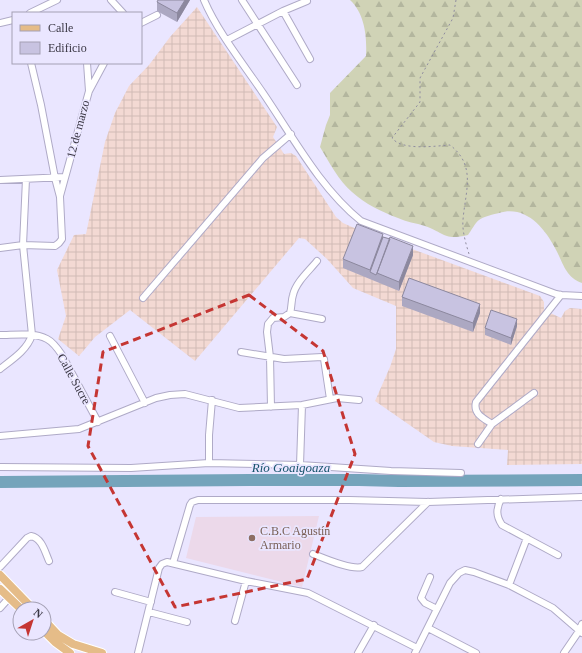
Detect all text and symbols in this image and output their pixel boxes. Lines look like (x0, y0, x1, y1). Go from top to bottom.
legend (12, 12, 142, 64)
text: Calle (48, 21, 73, 35)
text: Edificio (48, 41, 87, 55)
street label: 12 de marzo (64, 99, 92, 159)
street label: Calle Sucre (54, 351, 94, 407)
water label: Río Goaigoaza (251, 460, 331, 475)
place label: C.B.C Agustín Armario (260, 524, 330, 552)
marker: C.B.C Agustín Armario (247, 533, 257, 543)
north arrow (12, 601, 52, 641)
text: N (31, 606, 45, 620)

